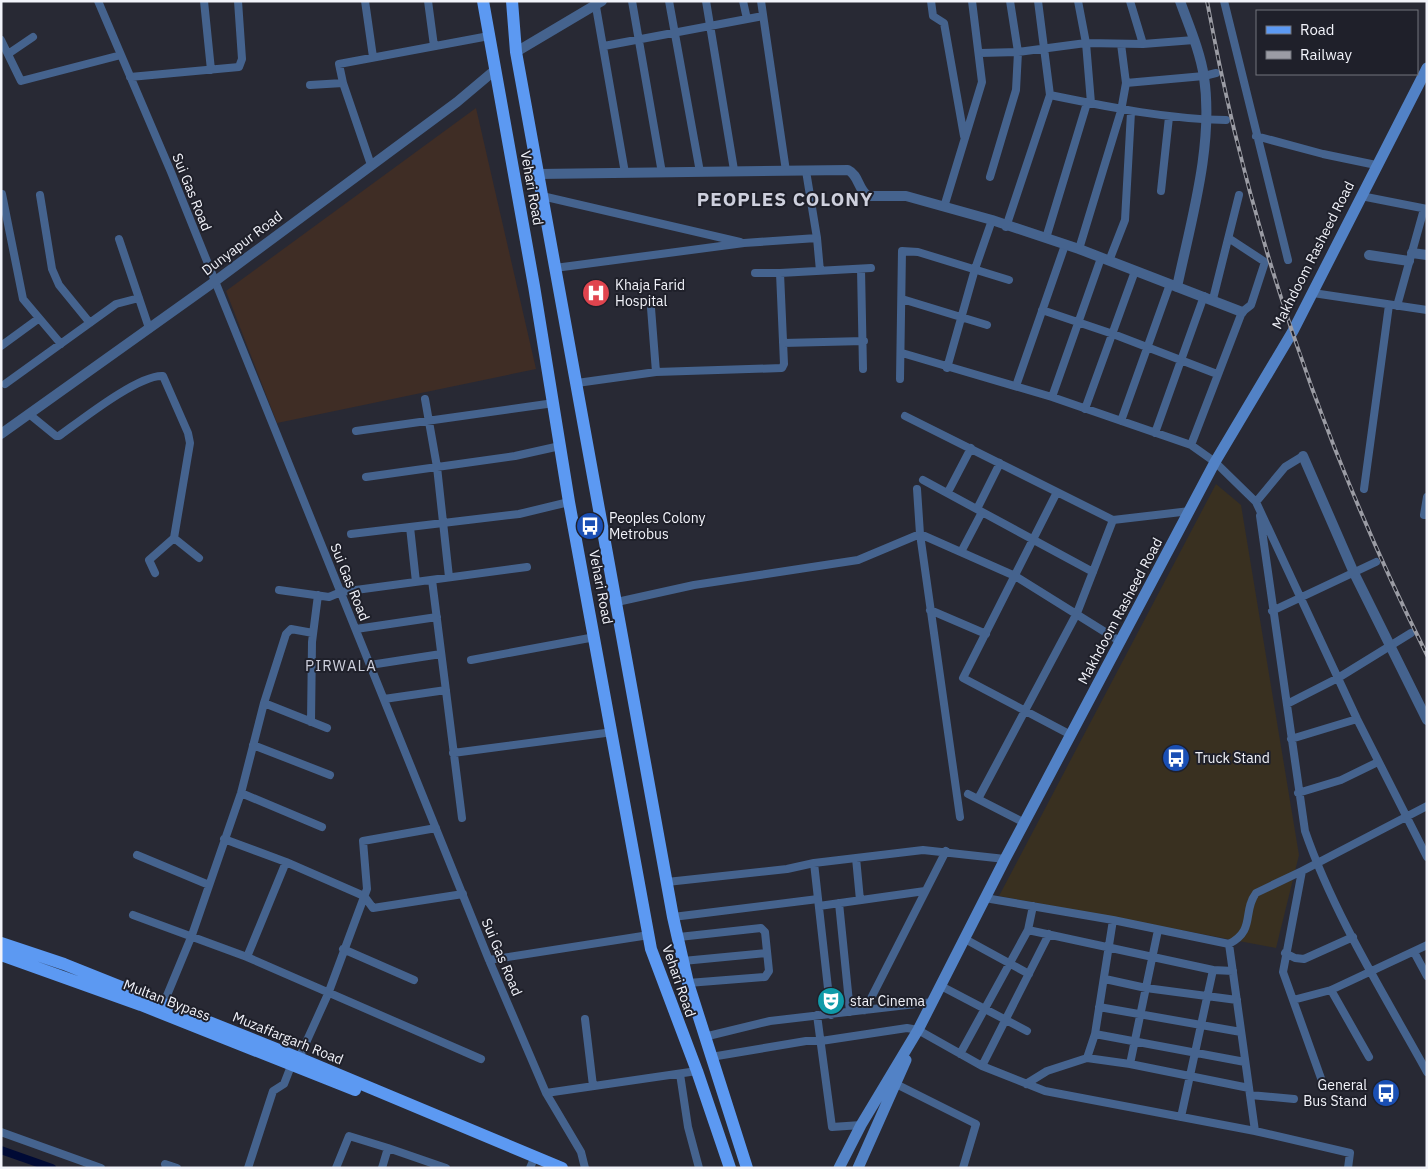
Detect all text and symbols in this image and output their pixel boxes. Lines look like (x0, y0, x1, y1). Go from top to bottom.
legend (1256, 10, 1418, 75)
text: Road (1300, 20, 1335, 39)
text: Railway (1300, 45, 1353, 64)
street label: Vehari Road (517, 149, 547, 227)
street label: Sui Gas Road (168, 150, 216, 234)
street label: Makhdoom Rasheed Road (1268, 178, 1358, 332)
district label: PEOPLES COLONY (697, 187, 873, 211)
street label: Dunyapur Road (198, 207, 286, 279)
place label: Khaja Farid Hospital (615, 276, 685, 310)
hospital icon: Khaja Farid Hospital (581, 278, 611, 308)
place label: Peoples Colony Metrobus (609, 509, 705, 543)
bus stop icon: Peoples Colony Metrobus (575, 511, 605, 541)
street label: Makhdoom Rasheed Road (1074, 535, 1166, 687)
street label: Sui Gas Road (326, 540, 374, 624)
street label: Vehari Road (585, 548, 617, 626)
district label: PIRWALA (305, 656, 377, 675)
bus stop icon: Truck Stand (1161, 743, 1191, 773)
place label: Truck Stand (1195, 749, 1270, 767)
street label: Sui Gas Road (478, 916, 526, 998)
street label: Vehari Road (658, 942, 700, 1020)
street label: Multan Bypass (121, 975, 213, 1025)
theatre icon: star Cinema (816, 986, 846, 1016)
place label: star Cinema (850, 992, 926, 1010)
street label: Muzaffargarh Road (230, 1008, 346, 1068)
place label: General Bus Stand (1303, 1076, 1367, 1110)
bus stop icon: General Bus Stand (1371, 1078, 1401, 1108)

